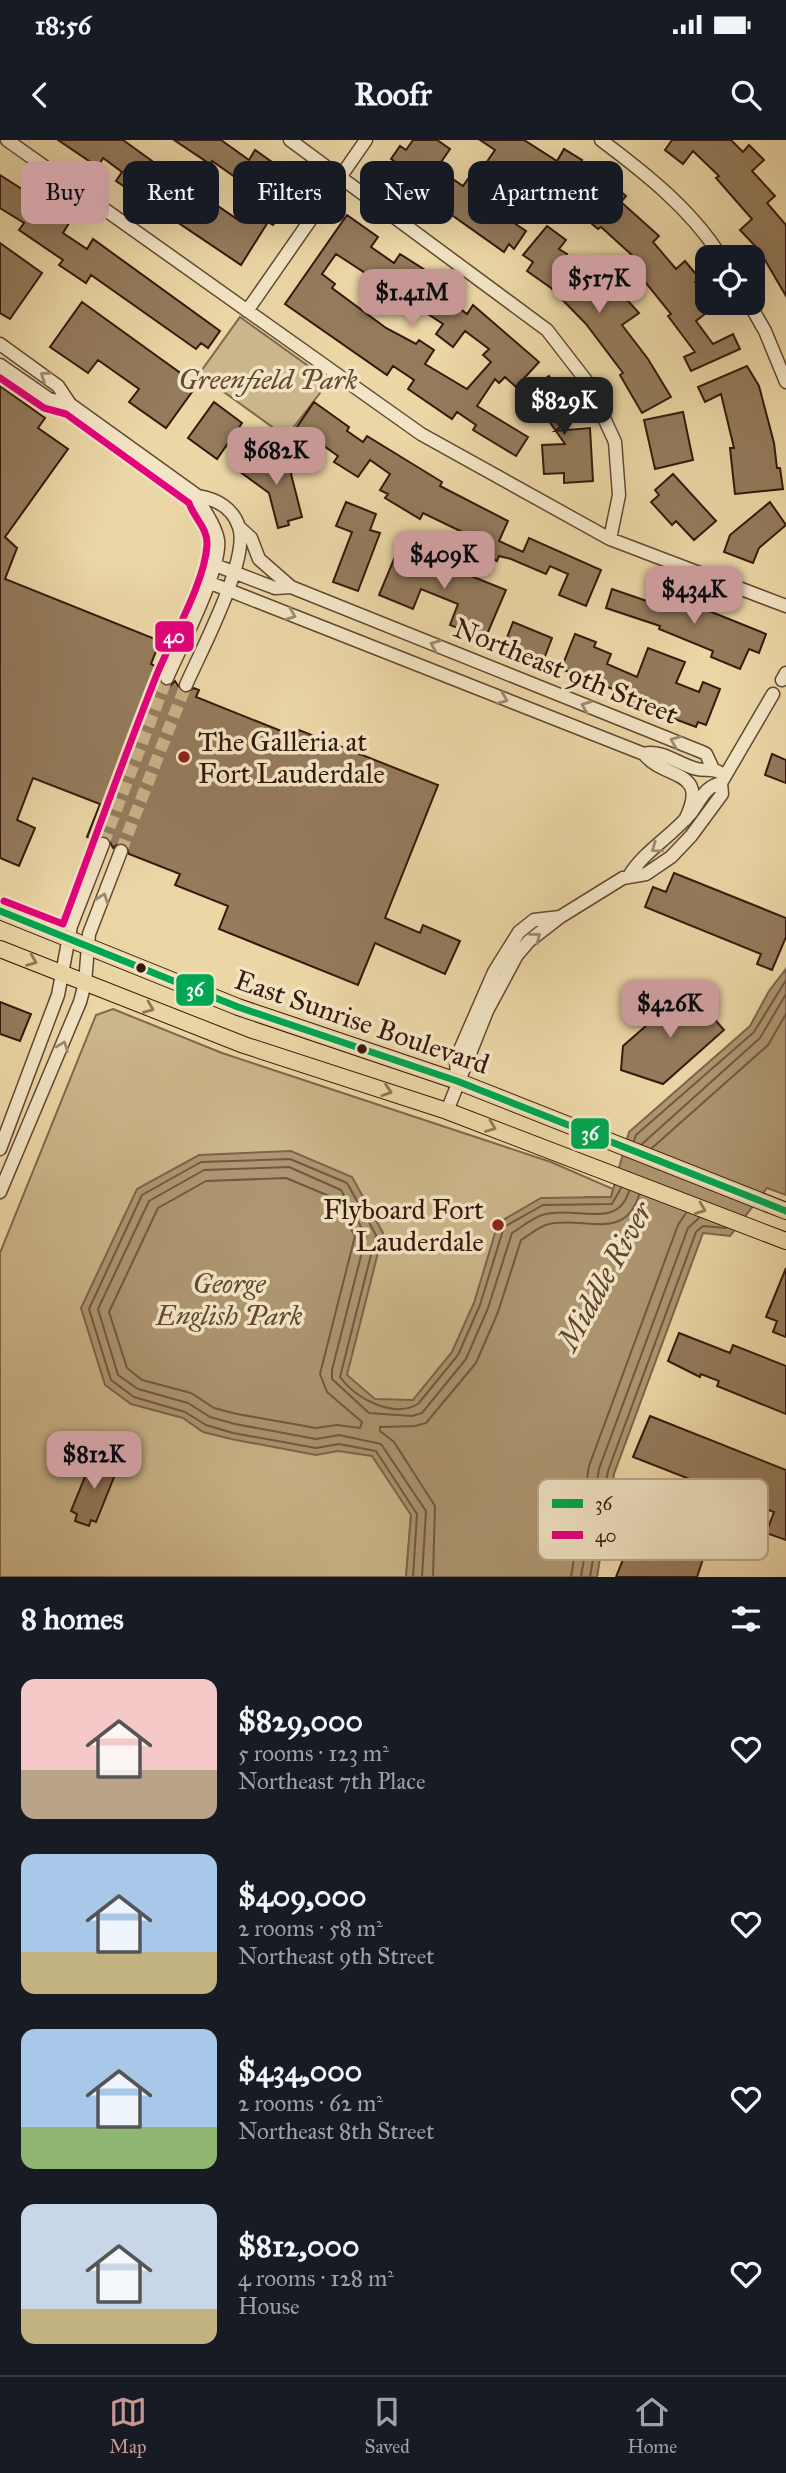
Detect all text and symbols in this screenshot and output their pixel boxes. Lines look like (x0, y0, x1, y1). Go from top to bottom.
text: 18:56 (35, 9, 91, 41)
text: Roofr (354, 75, 432, 114)
icon: back (21, 76, 59, 114)
icon: search (727, 76, 765, 114)
chip: Buy (21, 161, 109, 224)
chip: Rent (123, 161, 219, 224)
chip: Filters (233, 161, 346, 224)
chip: New (360, 161, 454, 224)
chip: Apartment (468, 161, 623, 224)
map controls (695, 245, 765, 315)
button: locate (695, 245, 765, 315)
pin: $517K (550, 256, 648, 315)
text: $517K (568, 264, 630, 292)
pin: $1.41M (355, 270, 469, 329)
text: $1.41M (375, 278, 449, 306)
park label: Greenfield Park (178, 362, 358, 397)
one-way arrow (40, 372, 53, 384)
pin: $829K (515, 378, 613, 437)
text: $829K (531, 386, 597, 414)
pin: $682K (227, 428, 325, 487)
text: $682K (243, 436, 309, 464)
pin: $409K (395, 532, 493, 591)
text: $409K (410, 540, 478, 568)
pin: $434K (645, 566, 743, 626)
text: $434K (662, 575, 726, 603)
one-way arrow (285, 606, 297, 620)
street label: Northeast 9th Street (449, 610, 683, 732)
line badge: 40 (154, 620, 195, 653)
text: 40 (163, 625, 185, 649)
one-way arrow (429, 639, 442, 653)
one-way arrow (496, 690, 508, 704)
one-way arrow (580, 700, 592, 714)
place label: The Galleria at Fort Lauderdale (198, 724, 385, 791)
one-way arrow (670, 736, 682, 750)
marker: The Galleria at Fort Lauderdale (176, 749, 192, 765)
one-way arrow (651, 840, 664, 852)
one-way arrow (94, 892, 108, 904)
one-way arrow (528, 933, 540, 946)
one-way arrow (25, 953, 37, 967)
unlabelled marker (134, 961, 148, 975)
street label: East Sunrise Boulevard (230, 962, 494, 1082)
line badge: 36 (175, 973, 215, 1007)
text: 36 (186, 978, 205, 1002)
pin: $426K (621, 981, 719, 1040)
text: $426K (637, 989, 703, 1017)
one-way arrow (142, 999, 154, 1013)
one-way arrow (55, 1040, 69, 1052)
unlabelled marker (355, 1042, 369, 1056)
one-way arrow (381, 1083, 393, 1098)
line badge: 36 (570, 1117, 610, 1150)
one-way arrow (484, 1119, 496, 1133)
text: 36 (581, 1122, 600, 1146)
place label: Flyboard Fort Lauderdale (323, 1192, 484, 1259)
water label: Middle River (548, 1195, 661, 1359)
one-way arrow (694, 1200, 706, 1214)
marker: Flyboard Fort Lauderdale (490, 1217, 506, 1233)
park label: George English Park (154, 1266, 303, 1333)
pin: $812K (45, 1432, 143, 1491)
text: $812K (63, 1440, 125, 1468)
legend (538, 1479, 768, 1560)
text: 36 (595, 1492, 614, 1515)
text: 40 (595, 1524, 617, 1547)
icon: filters (727, 1600, 765, 1638)
text: 8 homes (21, 1601, 124, 1637)
text: $829,000 (238, 1703, 363, 1739)
icon: home (77, 1707, 161, 1791)
icon: heart (727, 1730, 765, 1768)
text: 5 rooms · 123 m² (238, 1739, 389, 1767)
text: Northeast 7th Place (238, 1767, 426, 1795)
text: $409,000 (238, 1878, 366, 1914)
icon: home (77, 1882, 161, 1966)
icon: heart (727, 1905, 765, 1943)
text: 2 rooms · 58 m² (238, 1914, 383, 1942)
text: Northeast 9th Street (238, 1942, 434, 1970)
text: $434,000 (238, 2053, 362, 2089)
icon: home (77, 2057, 161, 2141)
icon: heart (727, 2080, 765, 2118)
text: 2 rooms · 62 m² (238, 2089, 383, 2117)
text: Northeast 8th Street (238, 2117, 434, 2145)
text: $812,000 (238, 2228, 359, 2264)
icon: home (77, 2232, 161, 2316)
icon: heart (727, 2255, 765, 2293)
text: 4 rooms · 128 m² (238, 2264, 394, 2292)
text: House (238, 2292, 300, 2320)
tab: Map (109, 2393, 147, 2458)
tab: Saved (365, 2393, 410, 2458)
tab: Home (627, 2393, 677, 2458)

